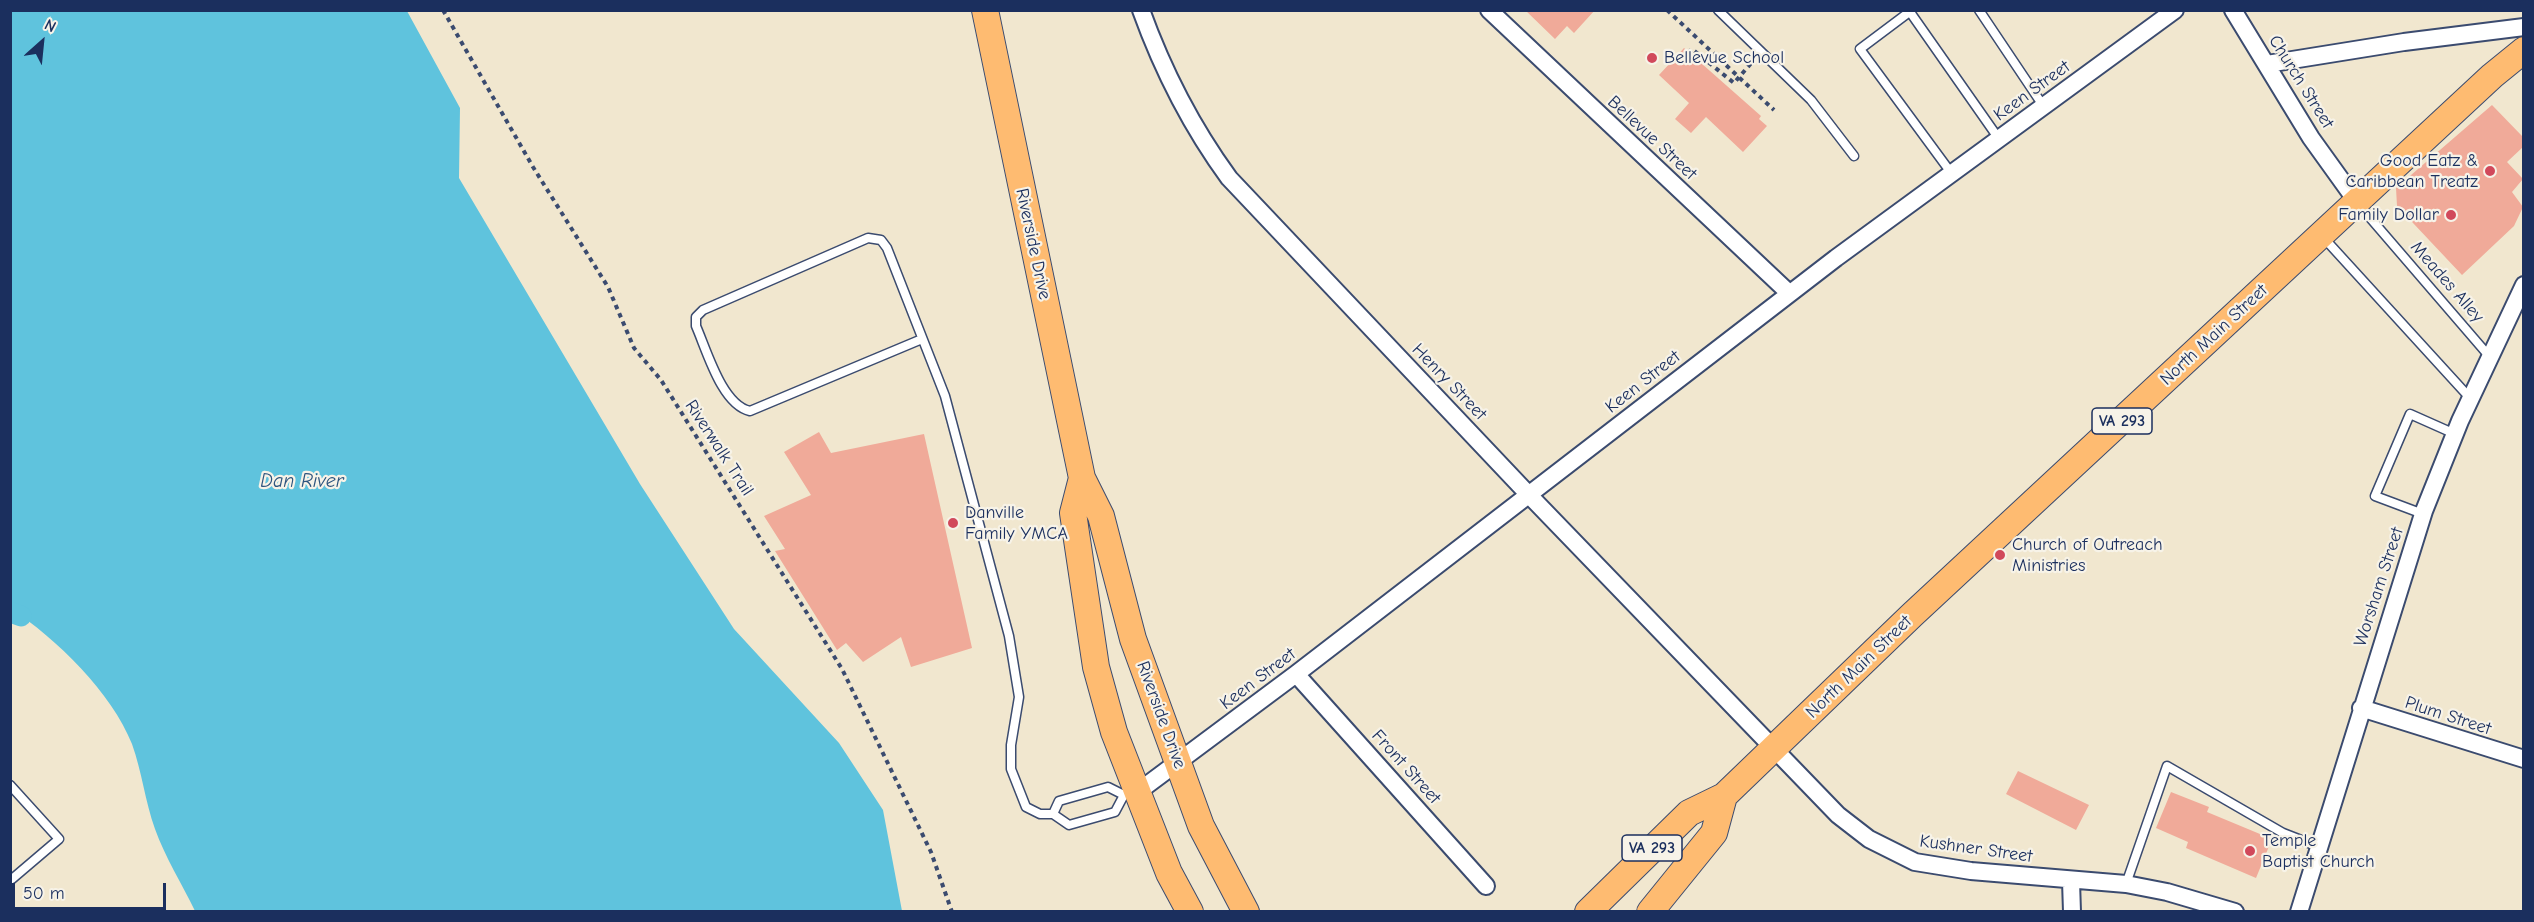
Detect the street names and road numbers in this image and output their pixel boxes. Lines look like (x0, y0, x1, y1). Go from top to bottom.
street label: Church Street (2264, 31, 2338, 133)
street label: Keen Street (1990, 56, 2074, 126)
street label: Bellevue Street (1603, 91, 1701, 185)
street label: Riverside Drive (1011, 186, 1055, 302)
street label: Meades Alley (2406, 237, 2488, 327)
street label: North Main Street (2156, 280, 2272, 390)
street label: Henry Street (1407, 339, 1491, 425)
street label: Keen Street (1601, 346, 1685, 418)
street label: Riverwalk Trail (680, 396, 758, 500)
road number: VA 293 (2092, 408, 2152, 434)
street label: Worsham Street (2350, 525, 2408, 649)
street label: North Main Street (1802, 611, 1916, 723)
street label: Keen Street (1216, 644, 1300, 714)
street label: Riverside Drive (1132, 658, 1190, 772)
street label: Plum Street (2402, 692, 2494, 740)
street label: Front Street (1367, 725, 1445, 809)
street label: Kushner Street (1918, 830, 2034, 868)
road number: VA 293 (1622, 835, 1682, 861)

